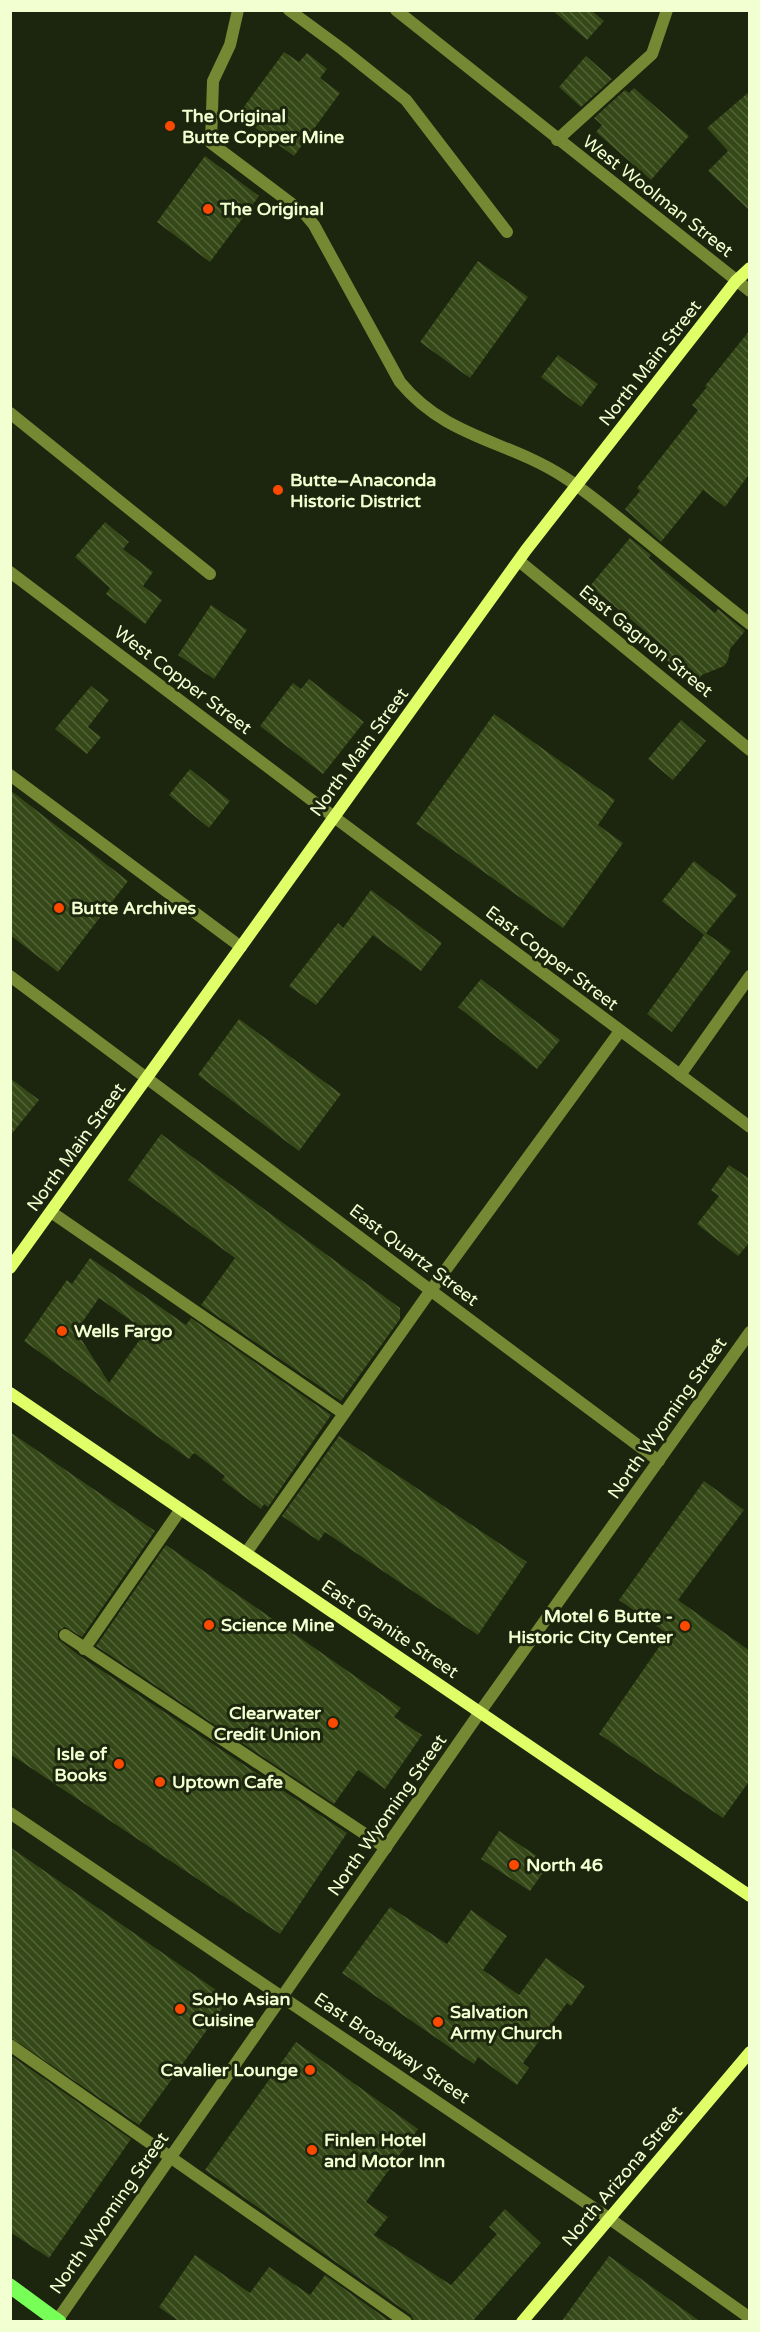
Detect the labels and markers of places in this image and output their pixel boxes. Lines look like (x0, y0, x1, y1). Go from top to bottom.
place label: The Original Butte Copper Mine (181, 105, 344, 148)
marker: The Original Butte Copper Mine (163, 119, 177, 133)
place label: The Original (219, 198, 324, 220)
marker: The Original (201, 202, 215, 216)
place label: Butte–Anaconda Historic District (290, 469, 436, 512)
marker: Butte–Anaconda Historic District (271, 483, 285, 497)
place label: Butte Archives (71, 897, 196, 919)
marker: Butte Archives (52, 901, 66, 915)
place label: Wells Fargo (74, 1320, 173, 1342)
marker: Wells Fargo (55, 1324, 69, 1338)
place label: Motel 6 Butte - Historic City Center (508, 1605, 674, 1648)
place label: Science Mine (221, 1614, 335, 1636)
marker: Science Mine (202, 1618, 216, 1632)
marker: Motel 6 Butte - Historic City Center (678, 1619, 692, 1633)
place label: Clearwater Credit Union (214, 1702, 322, 1745)
marker: Clearwater Credit Union (326, 1716, 340, 1730)
place label: Isle of Books (54, 1743, 108, 1786)
marker: Isle of Books (112, 1757, 126, 1771)
place label: Uptown Cafe (172, 1771, 283, 1793)
marker: Uptown Cafe (153, 1775, 167, 1789)
place label: North 46 (526, 1854, 603, 1876)
marker: North 46 (507, 1858, 521, 1872)
place label: SoHo Asian Cuisine (192, 1988, 290, 2031)
place label: Salvation Army Church (450, 2001, 562, 2044)
marker: SoHo Asian Cuisine (173, 2002, 187, 2016)
marker: Salvation Army Church (431, 2015, 445, 2029)
place label: Cavalier Lounge (160, 2059, 298, 2081)
marker: Cavalier Lounge (303, 2063, 317, 2077)
place label: Finlen Hotel and Motor Inn (324, 2129, 445, 2172)
marker: Finlen Hotel and Motor Inn (305, 2143, 319, 2157)

